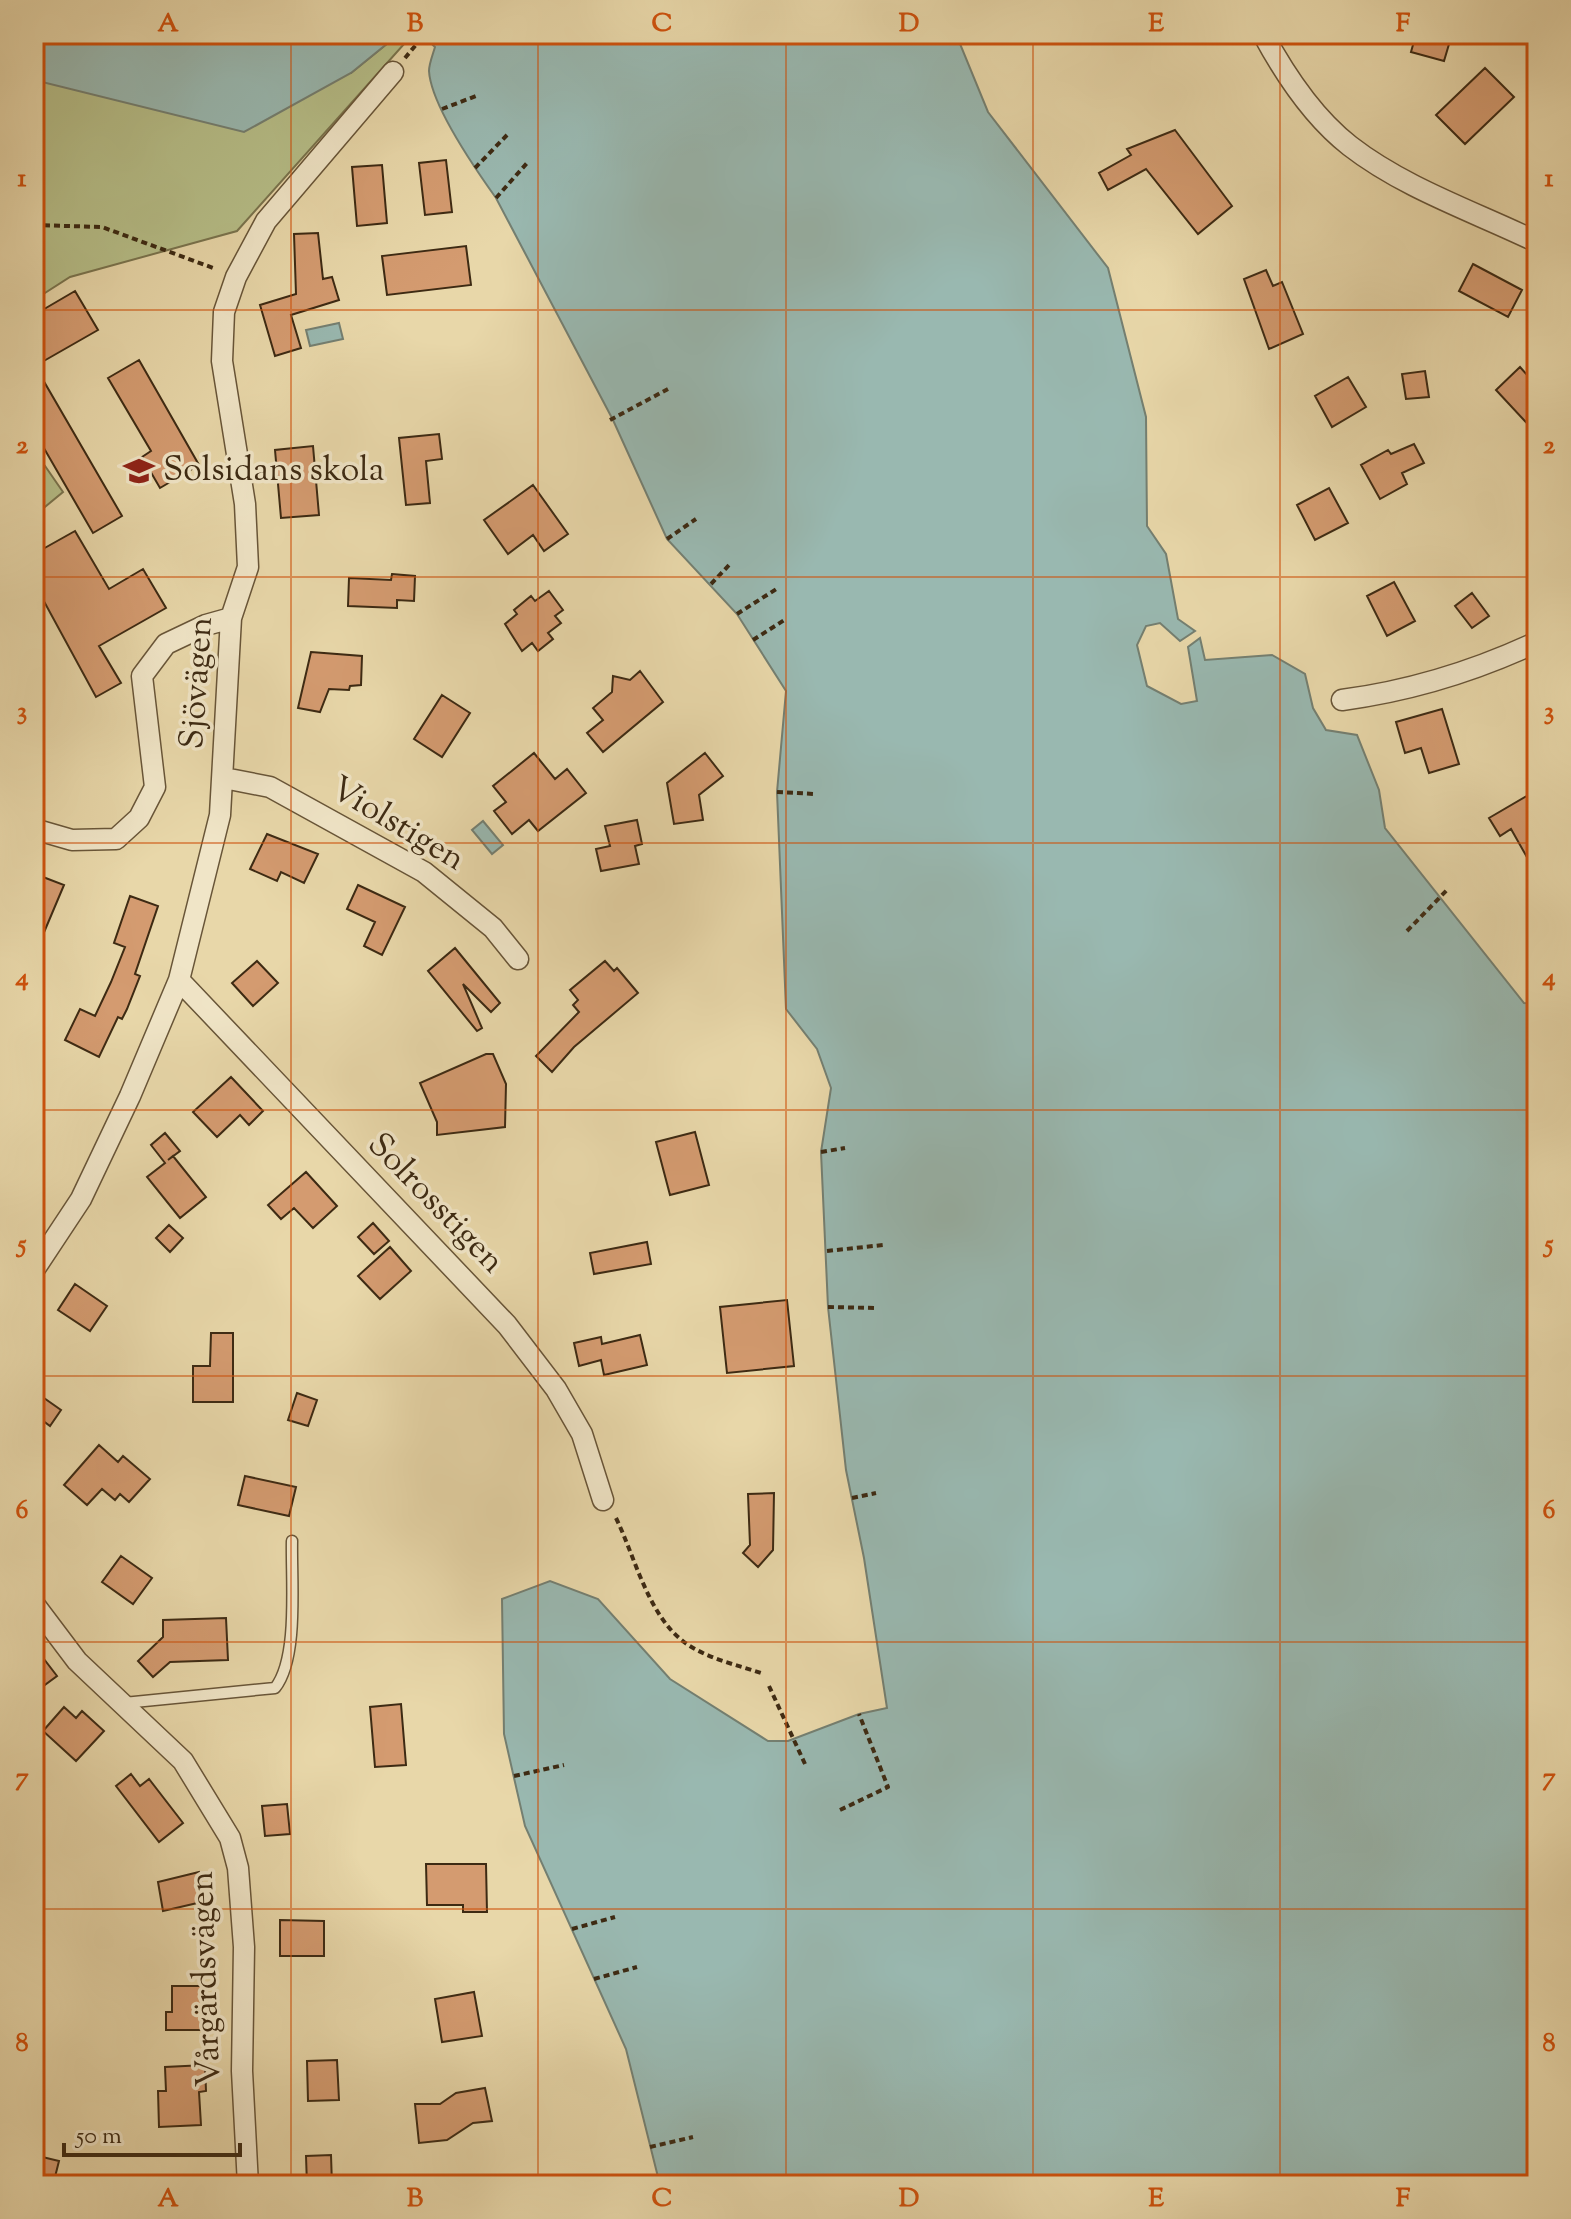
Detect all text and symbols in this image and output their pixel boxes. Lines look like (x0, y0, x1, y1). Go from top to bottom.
text: A (157, 6, 179, 43)
text: B (407, 6, 424, 43)
text: C (652, 6, 672, 43)
text: D (899, 6, 919, 43)
text: E (1148, 6, 1164, 43)
text: F (1396, 6, 1411, 43)
text: 1 (18, 161, 27, 198)
text: 1 (1545, 161, 1554, 198)
text: 2 (16, 428, 29, 465)
text: 2 (1543, 428, 1556, 465)
place label: Solsidans skola (163, 447, 384, 496)
school or university icon: Solsidans skola (122, 454, 156, 488)
street label: Sjövägen (169, 615, 227, 751)
text: 3 (17, 694, 27, 731)
text: 3 (1544, 694, 1554, 731)
street label: Violstigen (320, 765, 474, 885)
text: 4 (14, 960, 29, 997)
text: 4 (1541, 960, 1556, 997)
street label: Solrosstigen (355, 1122, 515, 1286)
text: 5 (16, 1227, 27, 1264)
text: 5 (1543, 1227, 1554, 1264)
text: 6 (16, 1493, 29, 1530)
text: 6 (1543, 1493, 1556, 1530)
text: 7 (15, 1760, 29, 1797)
text: 7 (1542, 1760, 1556, 1797)
street label: Vårgärdsvägen (179, 1870, 235, 2088)
text: 8 (15, 2026, 29, 2063)
text: 8 (1542, 2026, 1556, 2063)
scale bar (64, 2107, 240, 2157)
text: 50 m (74, 2120, 122, 2154)
text: A (157, 2181, 179, 2218)
text: B (407, 2181, 424, 2218)
text: C (652, 2181, 672, 2218)
text: D (899, 2181, 919, 2218)
text: E (1148, 2181, 1164, 2218)
text: F (1396, 2181, 1411, 2218)

